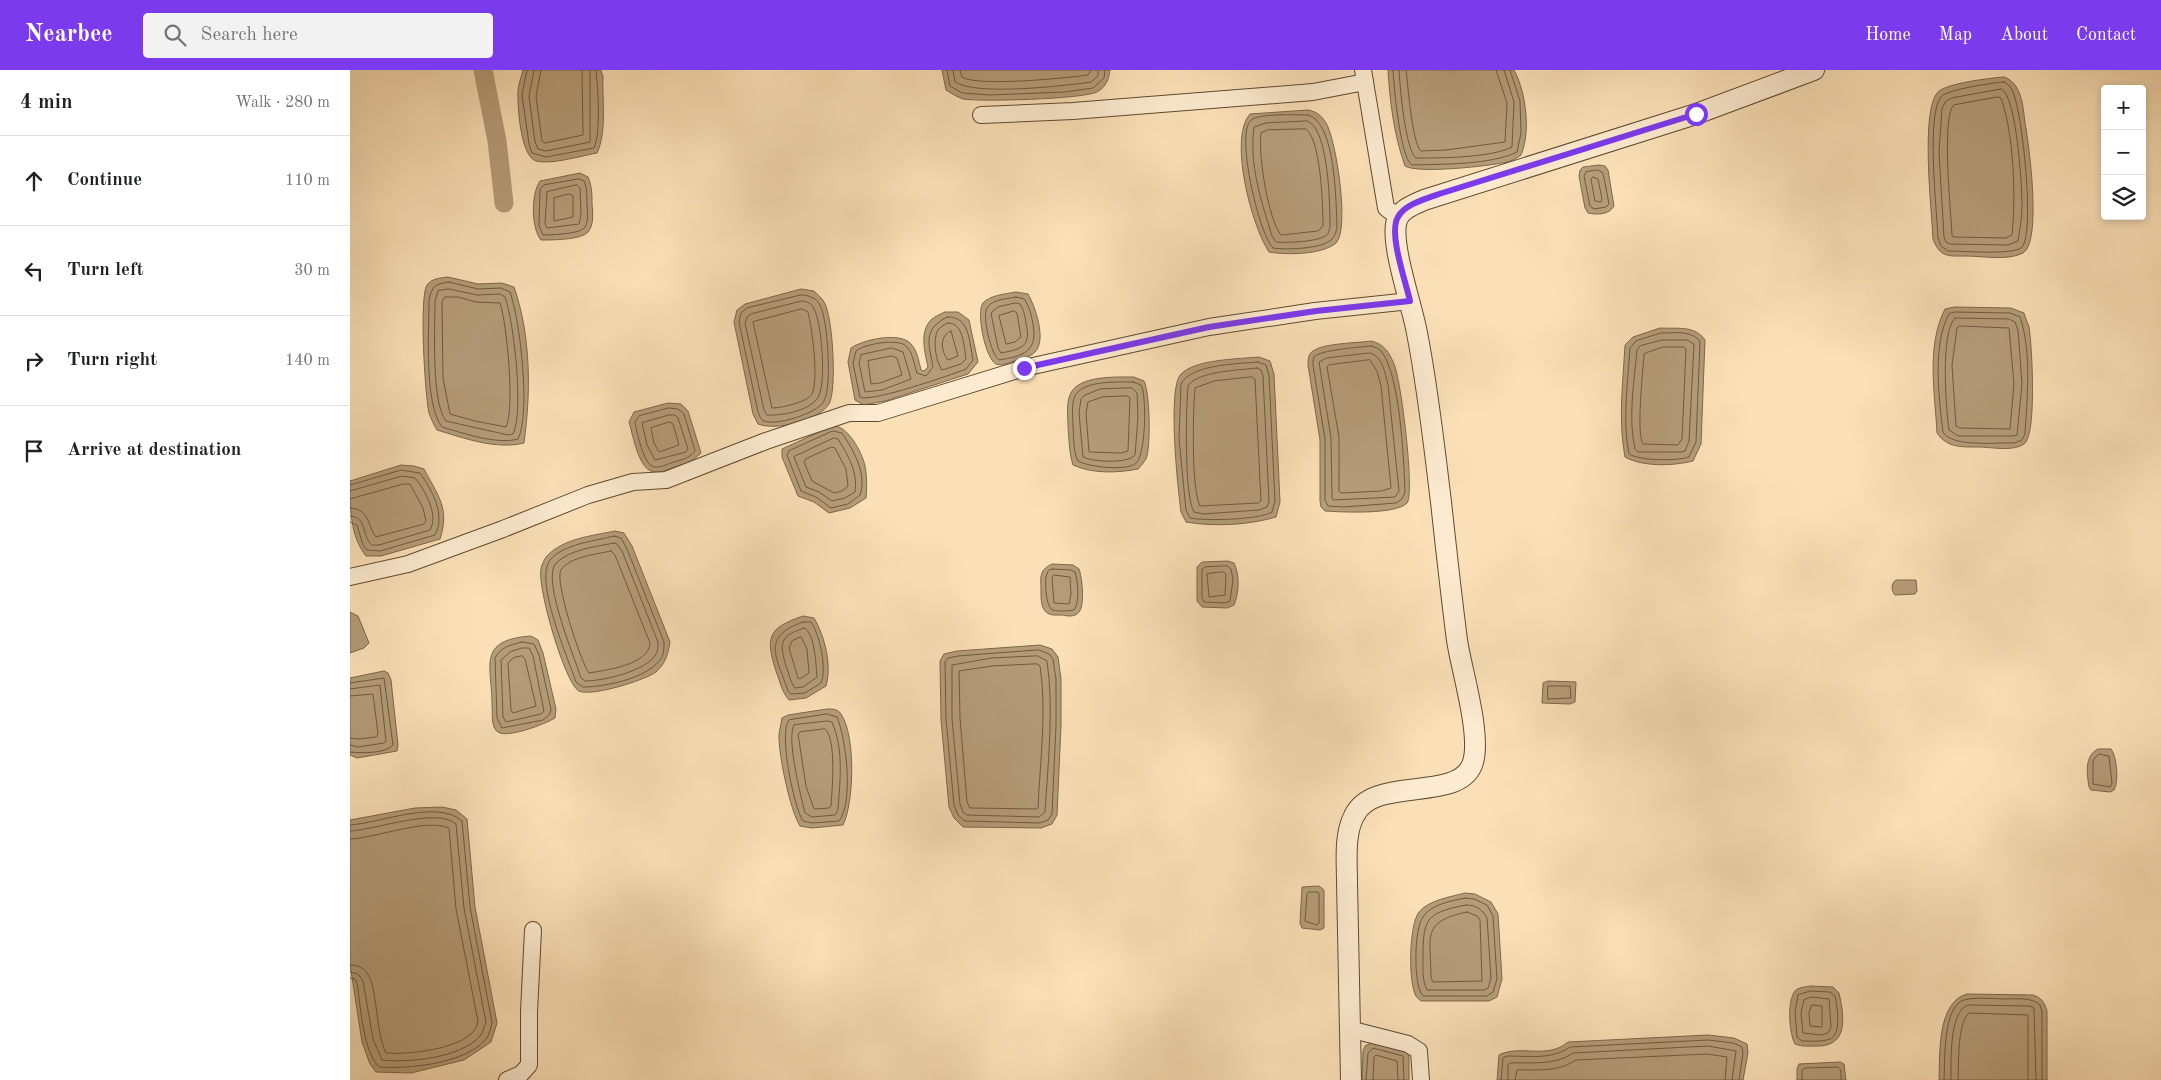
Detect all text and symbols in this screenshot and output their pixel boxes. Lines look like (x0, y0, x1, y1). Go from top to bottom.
search box (143, 13, 493, 58)
icon: search (161, 21, 189, 49)
text: Nearbee (25, 23, 113, 47)
text: Search here (201, 26, 298, 45)
text: Home (1865, 26, 1911, 44)
text: Map (1939, 26, 1972, 44)
text: About (2000, 26, 2048, 44)
text: Contact (2076, 26, 2136, 44)
map controls (2101, 85, 2146, 220)
button: + (2101, 85, 2146, 130)
text: 4 min (20, 92, 73, 113)
text: Walk · 280 m (235, 95, 330, 111)
route start (1685, 103, 1708, 126)
button: − (2101, 130, 2146, 175)
icon: ahead (20, 167, 48, 195)
text: Continue (67, 171, 142, 190)
text: 110 m (285, 173, 330, 189)
button: layers (2101, 175, 2146, 220)
icon: left (20, 257, 48, 285)
text: Turn left (67, 261, 144, 280)
text: 30 m (294, 263, 330, 279)
icon: right (20, 347, 48, 375)
text: Turn right (67, 351, 157, 370)
text: 140 m (285, 353, 330, 369)
route end (1013, 357, 1036, 380)
icon: arrive (20, 437, 48, 465)
text: Arrive at destination (67, 441, 241, 460)

